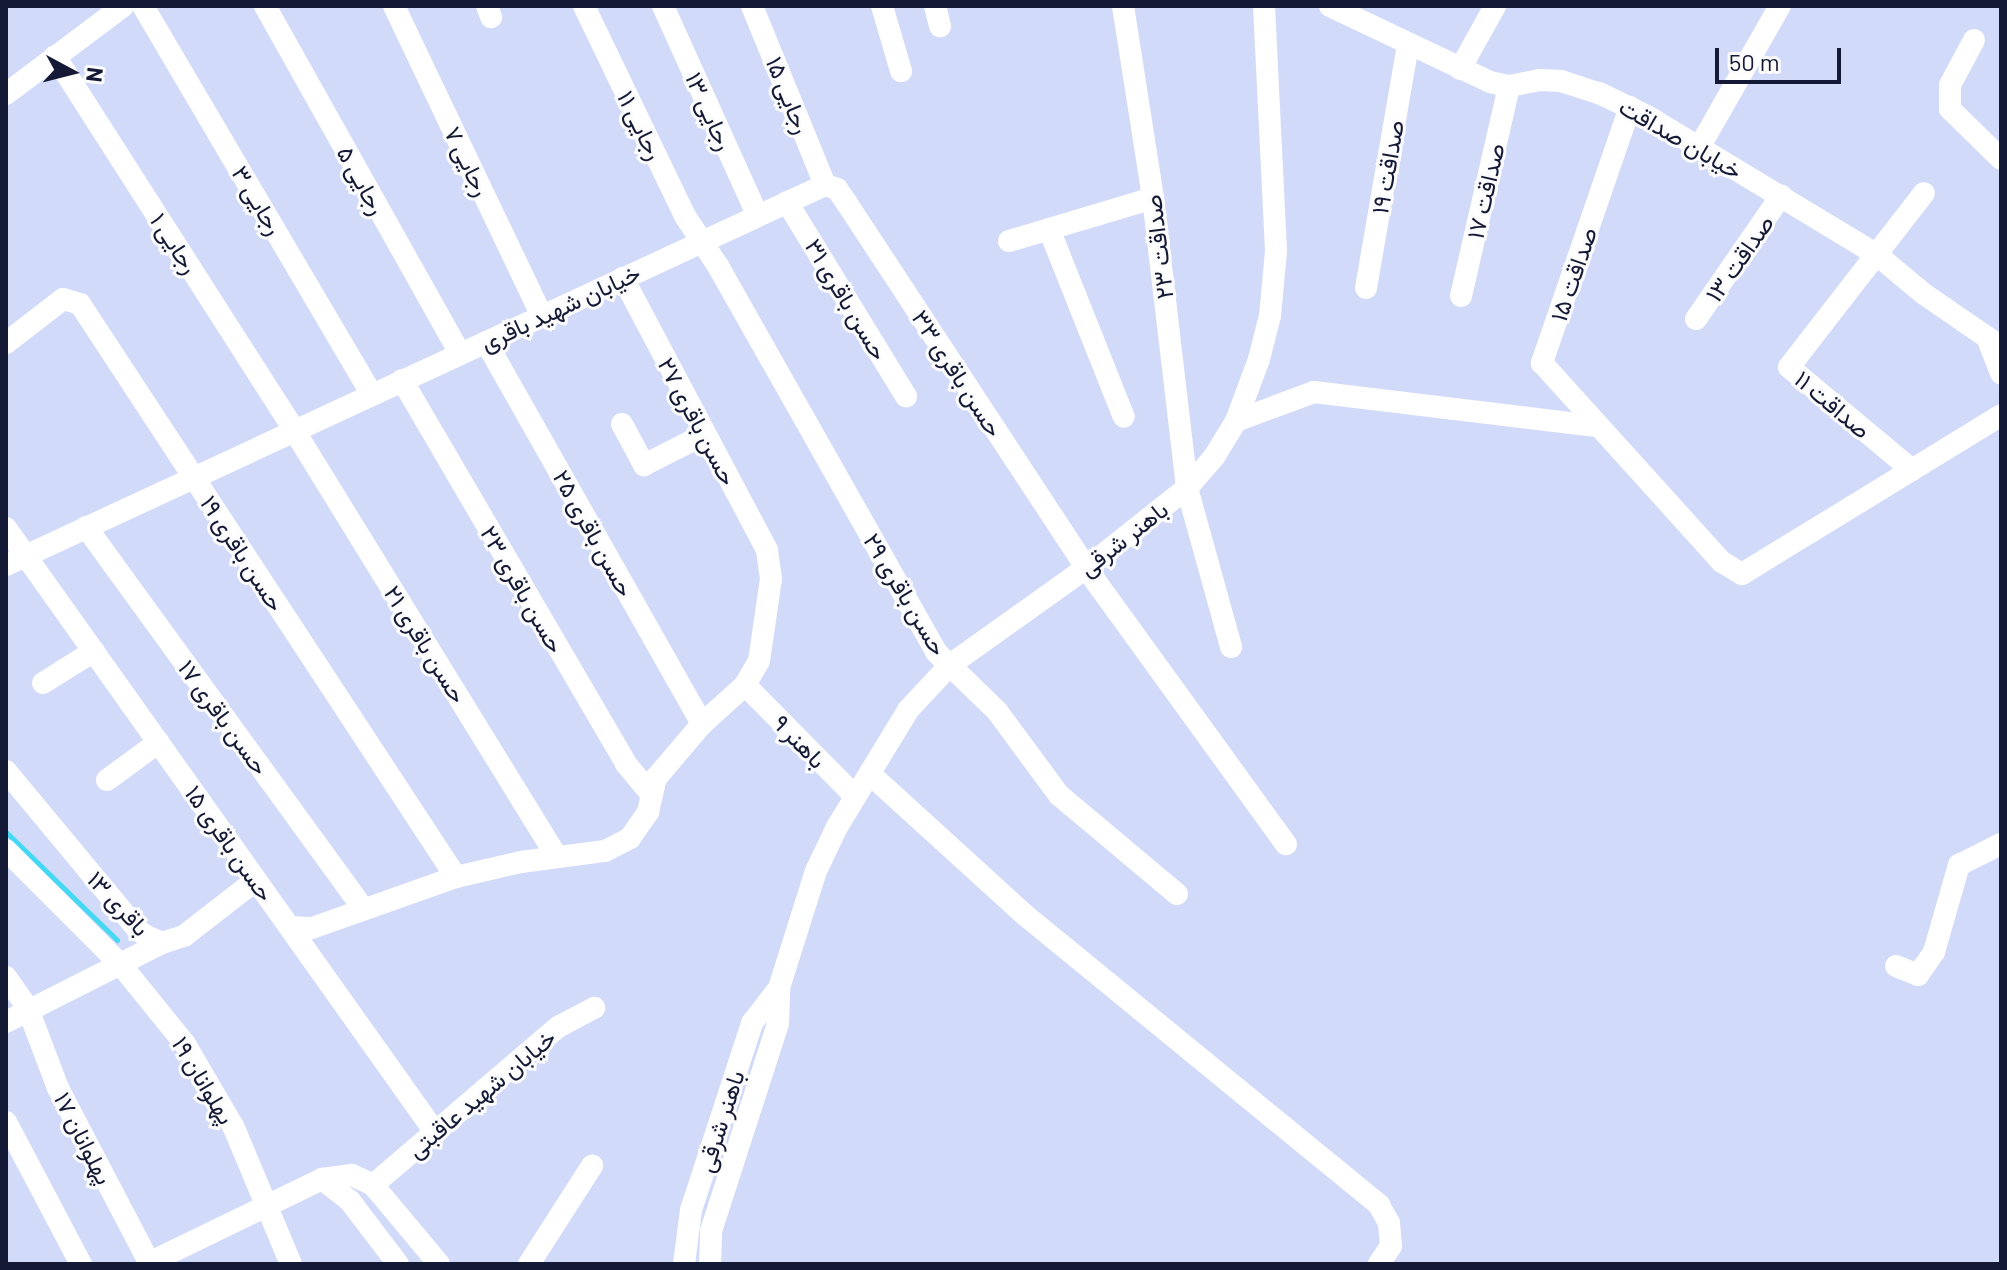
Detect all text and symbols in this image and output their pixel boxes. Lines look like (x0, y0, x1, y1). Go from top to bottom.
north arrow (32, 32, 112, 112)
scale bar (1719, 32, 1845, 82)
text: 50 m (1729, 47, 1780, 76)
street label: رجایی ۱۵ (760, 52, 818, 138)
text: N (82, 66, 110, 84)
street label: رجایی ۱۳ (680, 67, 740, 155)
street label: رجایی ۱۱ (612, 86, 670, 164)
street label: خیابان صداقت (1614, 91, 1748, 185)
street label: صداقت ۱۹ (1365, 118, 1409, 216)
street label: رجایی ۷ (439, 121, 497, 201)
street label: صداقت ۱۷ (1460, 140, 1510, 242)
street label: رجایی ۵ (331, 141, 393, 219)
street label: رجایی ۳ (226, 160, 290, 240)
street label: صداقت ۲۳ (1137, 193, 1179, 301)
street label: رجایی ۱ (145, 207, 205, 279)
street label: صداقت ۱۳ (1699, 209, 1779, 307)
street label: صداقت ۱۵ (1544, 223, 1602, 325)
street label: حسن باقری ۳۱ (800, 233, 894, 365)
street label: خیابان شهید باقری (475, 257, 645, 357)
street label: حسن باقری ۳۳ (906, 304, 1010, 442)
street label: حسن باقری ۲۷ (652, 352, 744, 490)
street label: صداقت ۱۱ (1789, 364, 1877, 444)
street label: حسن باقری ۲۵ (547, 465, 641, 601)
street label: حسن باقری ۱۹ (195, 490, 291, 616)
street label: باهنر شرقی (1073, 494, 1173, 582)
street label: حسن باقری ۲۳ (475, 520, 571, 658)
street label: حسن باقری ۲۹ (858, 527, 954, 661)
street label: حسن باقری ۲۱ (378, 580, 474, 708)
street label: حسن باقری ۱۷ (173, 654, 275, 780)
street label: باهنر ۹ (767, 708, 833, 774)
street label: حسن باقری ۱۵ (180, 780, 280, 906)
street label: باقری ۱۳ (82, 865, 156, 941)
street label: خیابان شهید عاقبتی (401, 1023, 561, 1163)
street label: پهلوانان ۱۹ (167, 1031, 241, 1129)
street label: باهنر شرقی (690, 1066, 750, 1176)
street label: پهلوانان ۱۷ (49, 1087, 119, 1189)

